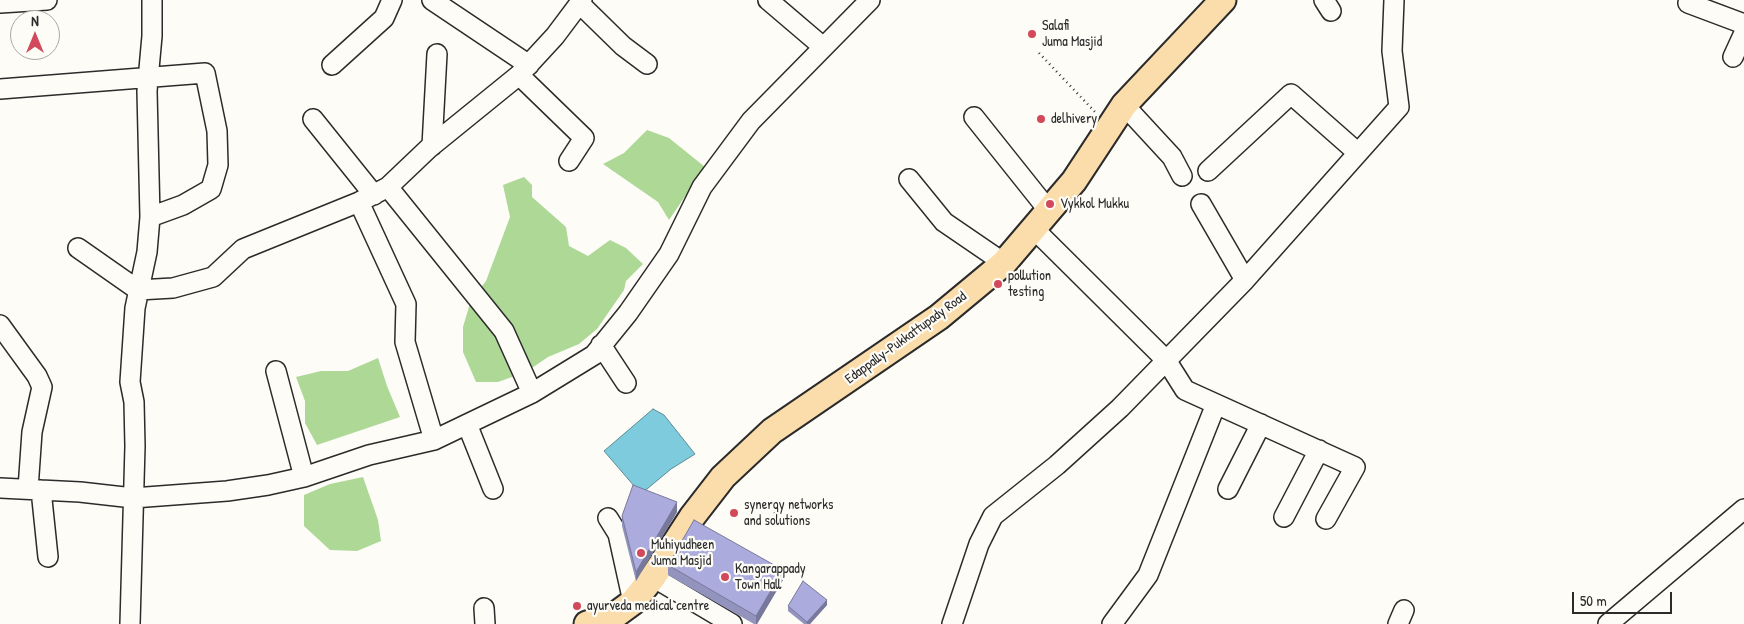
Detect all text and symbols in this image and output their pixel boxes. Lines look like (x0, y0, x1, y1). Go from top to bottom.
north arrow (10, 10, 60, 60)
text: N (31, 11, 39, 30)
place label: Salafi Juma Masjid (1042, 18, 1102, 50)
marker: Salafi Juma Masjid (1026, 28, 1038, 40)
place label: delhivery (1051, 111, 1097, 127)
marker: delhivery (1035, 113, 1047, 125)
place label: Vykkol Mukku (1060, 196, 1129, 212)
marker: Vykkol Mukku (1044, 198, 1056, 210)
place label: pollution testing (1008, 268, 1051, 300)
marker: pollution testing (992, 278, 1004, 290)
street label: Edappally-Pukkattupady Road (842, 288, 970, 388)
place label: synergy networks and solutions (744, 497, 833, 530)
marker: synergy networks and solutions (728, 507, 740, 519)
place label: Muhiyudheen Juma Masjid (651, 537, 714, 570)
marker: Muhiyudheen Juma Masjid (635, 547, 647, 559)
place label: Kangarappady Town Hall (735, 561, 806, 594)
marker: Kangarappady Town Hall (719, 571, 731, 583)
scale bar (1574, 582, 1674, 614)
text: 50 m (1580, 590, 1607, 611)
place label: ayurveda medical centre (587, 598, 709, 614)
marker: ayurveda medical centre (571, 600, 583, 612)

